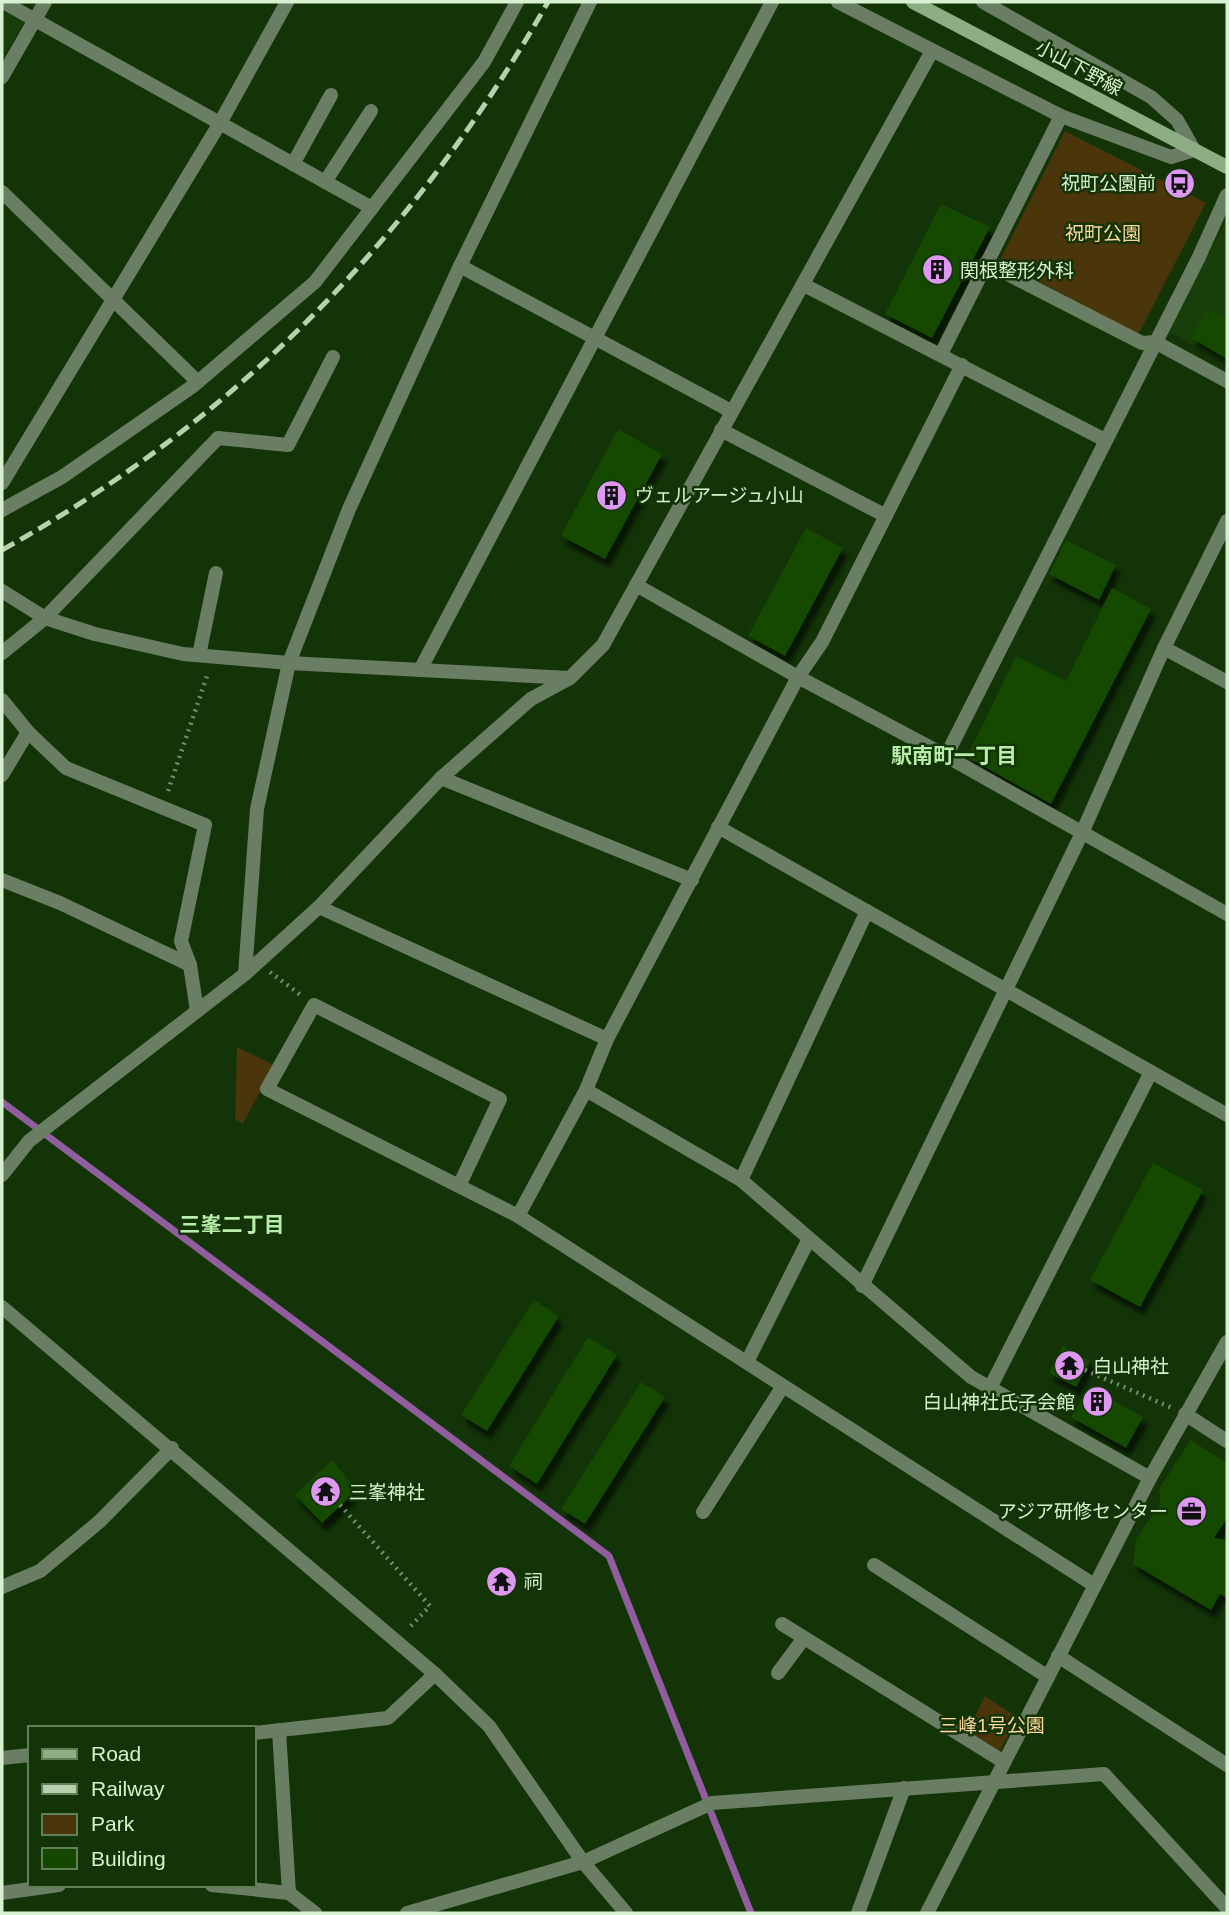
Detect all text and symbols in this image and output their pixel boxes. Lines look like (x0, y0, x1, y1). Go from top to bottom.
street label: 小山下野線 (1032, 36, 1126, 100)
bus stop icon: 祝町公園前 (1162, 166, 1196, 200)
place label: 祝町公園前 (1061, 173, 1156, 194)
park label: 祝町公園 (1065, 223, 1141, 244)
building icon: 関根整形外科 (920, 253, 954, 287)
place label: 関根整形外科 (960, 260, 1074, 281)
building icon: ヴェルアージュ小山 (595, 478, 629, 512)
place label: ヴェルアージュ小山 (635, 485, 803, 506)
district label: 駅南町一丁目 (891, 744, 1017, 767)
district label: 三峯二丁目 (180, 1213, 285, 1236)
temple icon: 白山神社 (1053, 1349, 1087, 1383)
place label: 白山神社 (1093, 1356, 1169, 1377)
building icon: 白山神社氏子会館 (1081, 1385, 1115, 1419)
place label: 白山神社氏子会館 (923, 1392, 1075, 1413)
temple icon: 三峯神社 (309, 1475, 343, 1509)
place label: 三峯神社 (349, 1482, 425, 1503)
office icon: アジア研修センター (1174, 1494, 1208, 1528)
place label: アジア研修センター (998, 1501, 1168, 1522)
temple icon: 祠 (484, 1564, 518, 1598)
place label: 祠 (524, 1571, 543, 1592)
park label: 三峰1号公園 (939, 1715, 1045, 1736)
legend (28, 1726, 256, 1887)
text: Road (91, 1742, 141, 1765)
text: Railway (91, 1777, 165, 1800)
text: Park (91, 1812, 135, 1835)
text: Building (91, 1847, 166, 1870)

